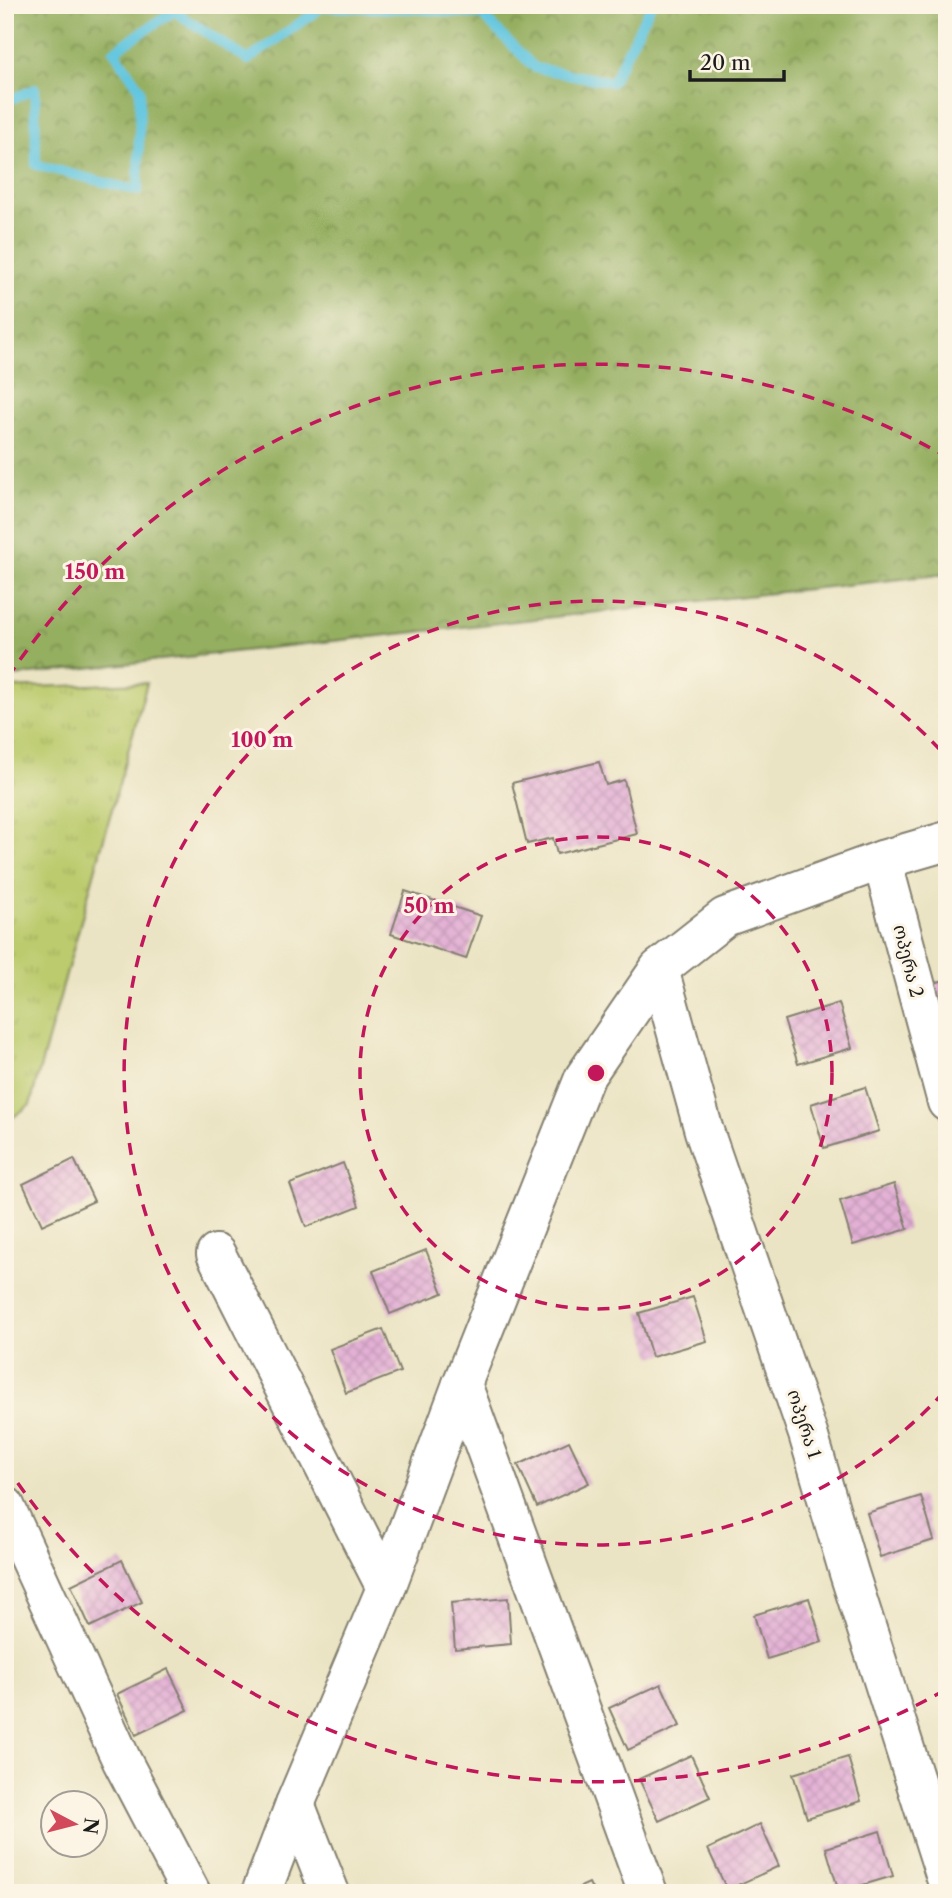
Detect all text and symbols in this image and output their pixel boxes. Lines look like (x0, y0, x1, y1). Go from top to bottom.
scale bar (690, 38, 784, 82)
text: 20 m (700, 50, 751, 75)
text: 150 m (65, 559, 125, 584)
text: 100 m (231, 727, 293, 752)
text: 50 m (403, 893, 455, 918)
street label: ოპერა 2 (888, 922, 928, 1000)
centre of rings (584, 1061, 608, 1085)
street label: ოპერა 1 (783, 1387, 826, 1462)
north arrow (38, 1790, 108, 1860)
text: N (78, 1816, 103, 1836)

